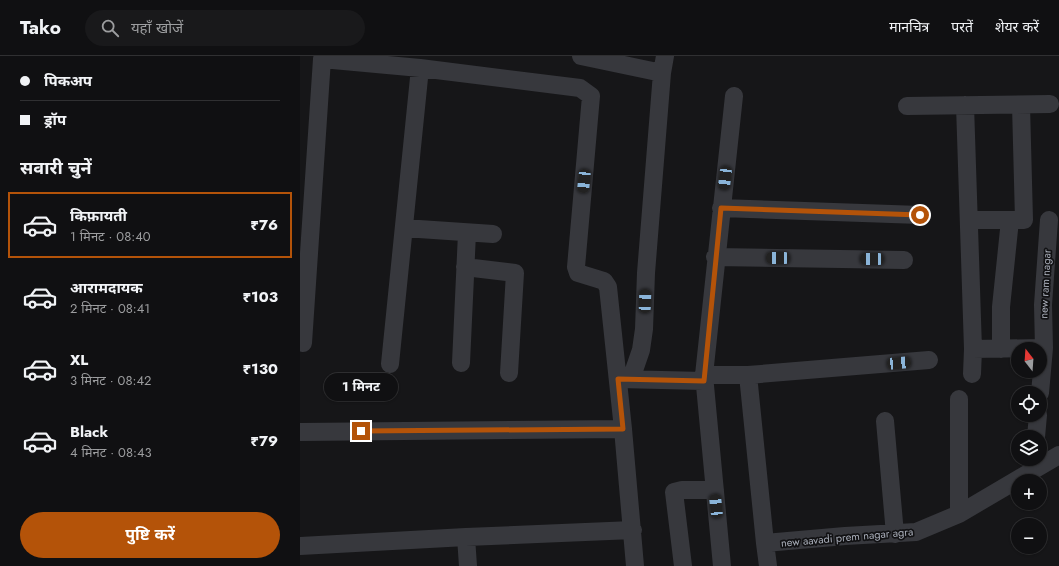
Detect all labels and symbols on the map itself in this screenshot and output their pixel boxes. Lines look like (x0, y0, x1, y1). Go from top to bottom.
car (718, 165, 732, 191)
car (577, 168, 591, 194)
route start (911, 206, 929, 224)
street label: new ram nagar (1035, 249, 1055, 319)
car (766, 252, 790, 264)
car (860, 253, 884, 265)
car (639, 289, 651, 313)
north arrow (1011, 342, 1047, 378)
car (887, 356, 911, 370)
callout: 1 मिनट (324, 373, 398, 401)
route end (352, 422, 370, 440)
car (709, 493, 723, 519)
street label: new aavadi prem nagar agra (780, 523, 914, 551)

